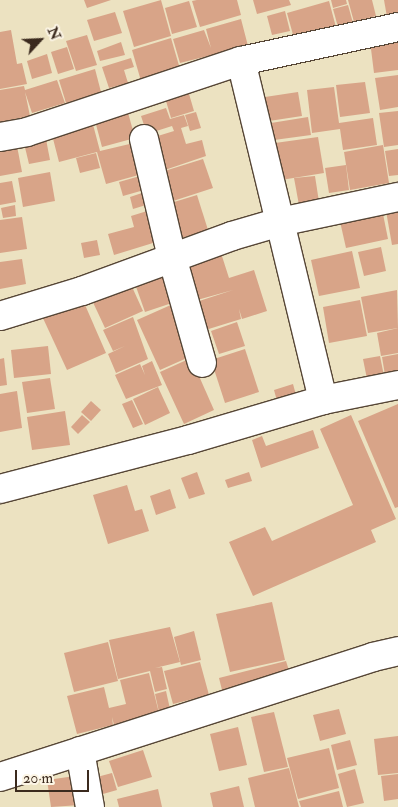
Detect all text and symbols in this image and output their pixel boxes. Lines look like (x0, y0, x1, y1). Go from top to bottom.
north arrow (15, 15, 65, 65)
text: N (44, 24, 64, 43)
scale bar (18, 760, 91, 792)
text: 20 m (23, 769, 53, 788)

